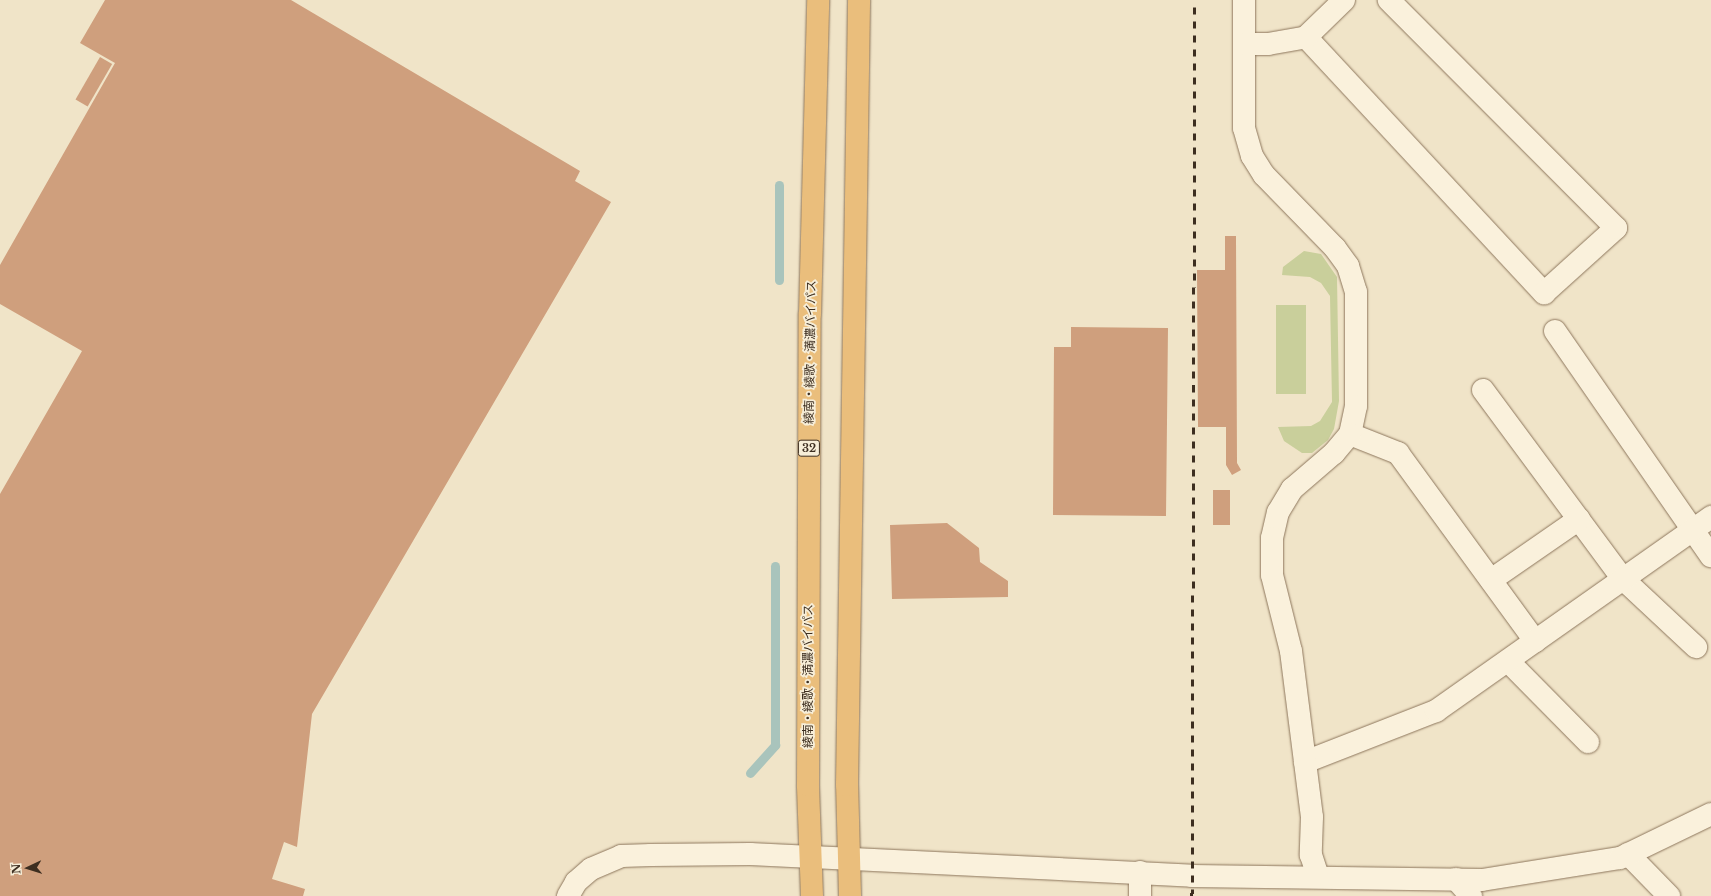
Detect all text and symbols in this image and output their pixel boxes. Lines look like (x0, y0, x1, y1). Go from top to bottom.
street label: 綾南・綾歌・満濃バイパス (802, 280, 818, 424)
road number: 32 (797, 439, 821, 457)
street label: 綾南・綾歌・満濃バイパス (801, 604, 815, 748)
north arrow (8, 848, 48, 888)
text: N (9, 863, 23, 874)

